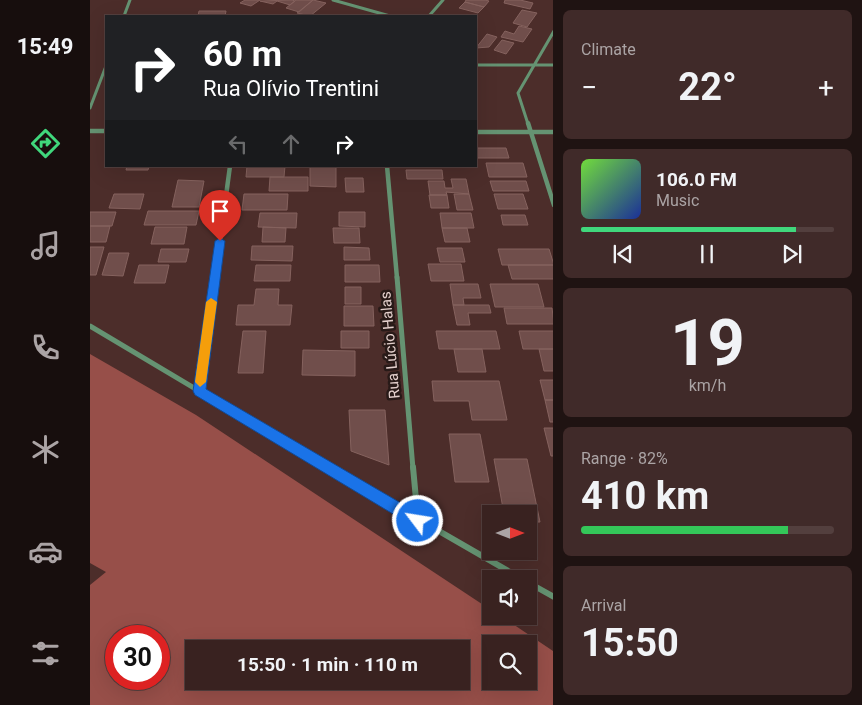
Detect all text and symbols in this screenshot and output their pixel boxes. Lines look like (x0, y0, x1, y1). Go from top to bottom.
text: 15:49 (17, 34, 73, 59)
text: 60 m (203, 34, 282, 75)
icon: right (120, 35, 185, 100)
text: Climate (581, 40, 636, 59)
text: 22° (678, 65, 737, 109)
text: − (581, 71, 597, 104)
text: + (818, 71, 834, 104)
text: Rua Olívio Trentini (203, 76, 379, 101)
icon: directions (28, 126, 63, 161)
icon: left (224, 130, 252, 158)
icon: ahead (277, 130, 305, 158)
icon: right (330, 130, 358, 158)
text: 106.0 FM (656, 168, 737, 191)
pin (199, 190, 241, 241)
text: Music (656, 191, 699, 210)
icon: arrive (206, 197, 234, 225)
icon: music (28, 228, 63, 263)
icon: previous (609, 240, 637, 268)
icon: pause (693, 240, 721, 268)
icon: next (778, 240, 806, 268)
street label: Rua Lúcio Halas (376, 291, 404, 399)
text: 19 (670, 305, 745, 381)
icon: phone (28, 330, 63, 365)
text: km/h (689, 376, 726, 395)
icon: climate (28, 432, 63, 467)
text: Range · 82% (581, 449, 668, 468)
text: 410 km (581, 474, 709, 518)
position arrow (391, 494, 443, 546)
north arrow (482, 505, 538, 560)
map controls (482, 505, 537, 690)
icon: car (28, 534, 63, 569)
button: sound (482, 570, 537, 625)
text: Arrival (581, 596, 626, 615)
text: 15:50 (581, 621, 679, 665)
speed limit sign: 30 (105, 625, 170, 690)
button: search (482, 635, 537, 690)
icon: filters (28, 636, 63, 671)
text: 15:50 · 1 min · 110 m (237, 653, 418, 676)

